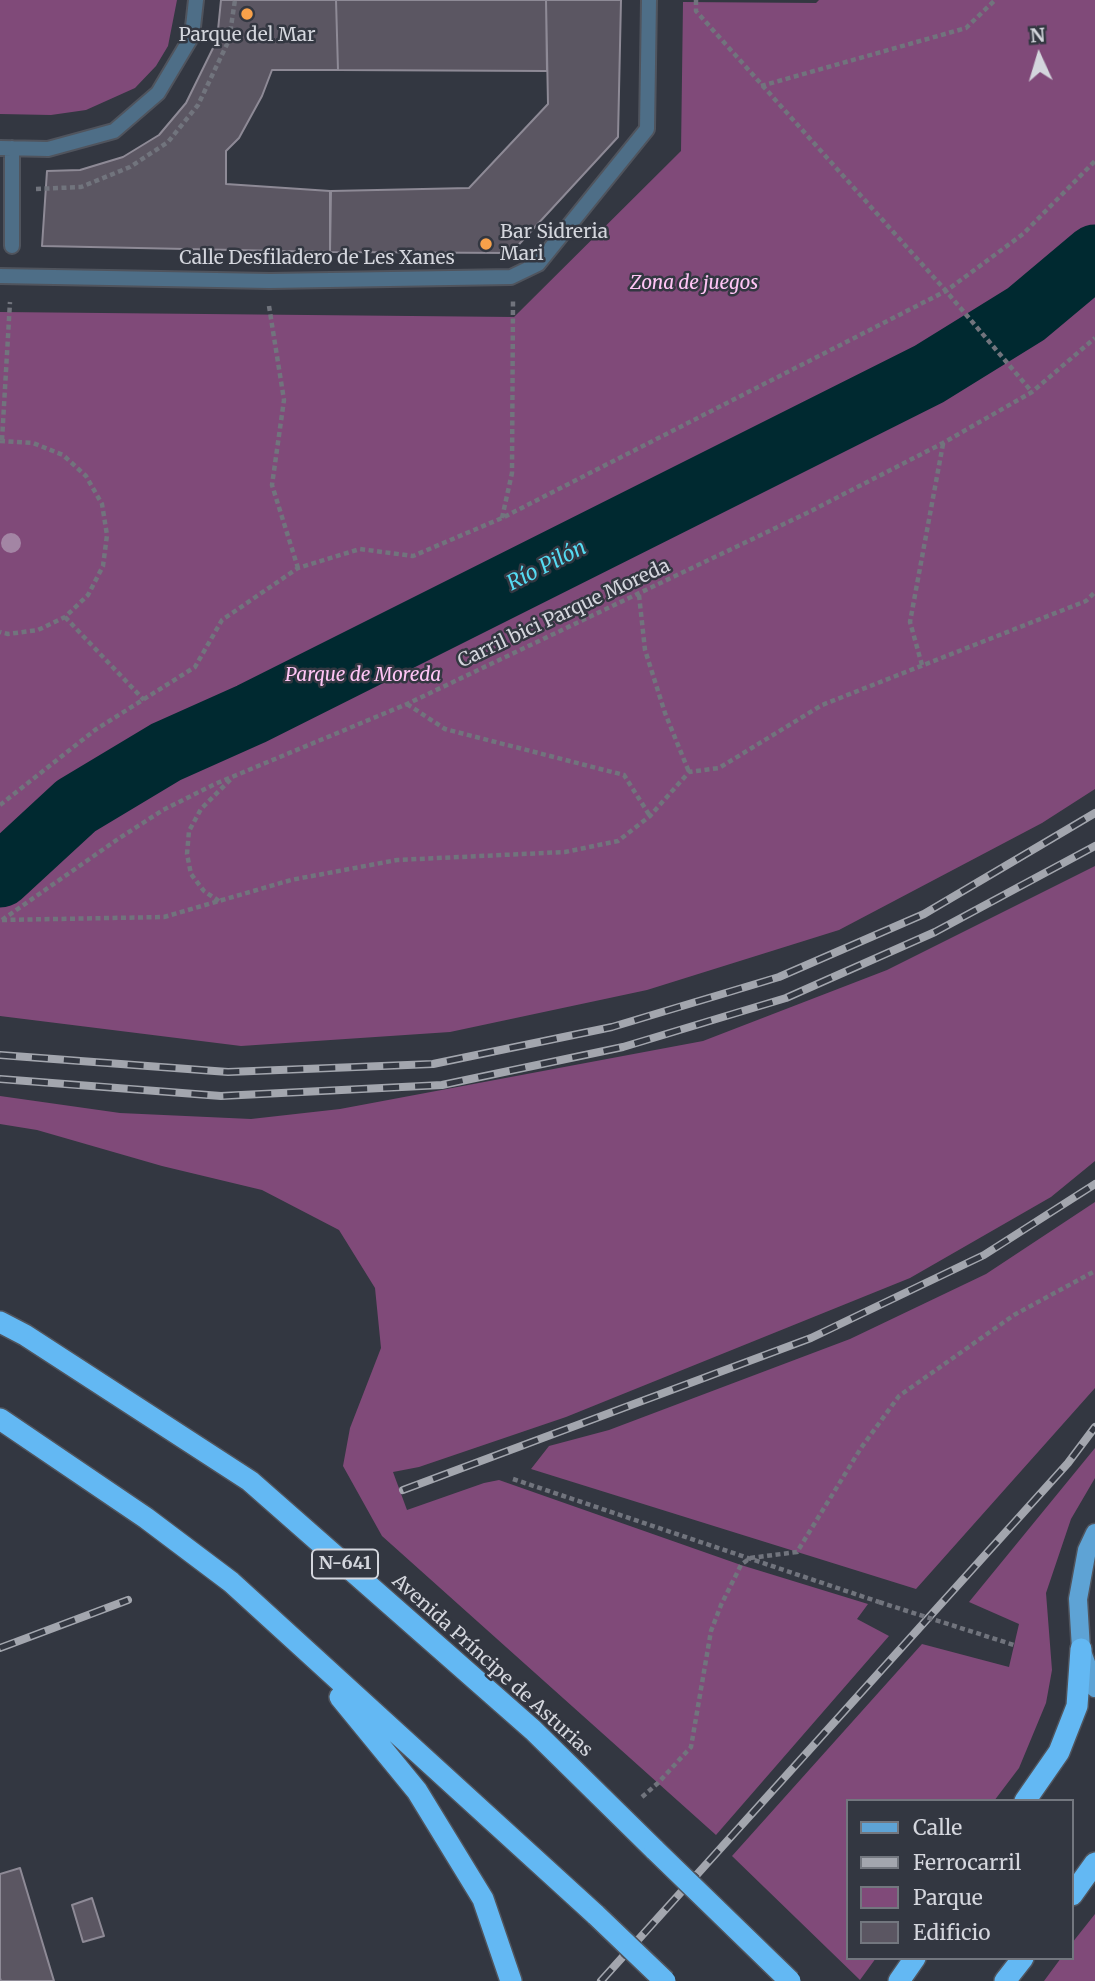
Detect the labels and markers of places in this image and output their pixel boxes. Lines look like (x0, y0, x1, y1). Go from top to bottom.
marker: Parque del Mar (239, 6, 255, 22)
place label: Parque del Mar (178, 25, 316, 47)
place label: Bar Sidreria Mari (500, 222, 608, 266)
marker: Bar Sidreria Mari (478, 236, 494, 252)

